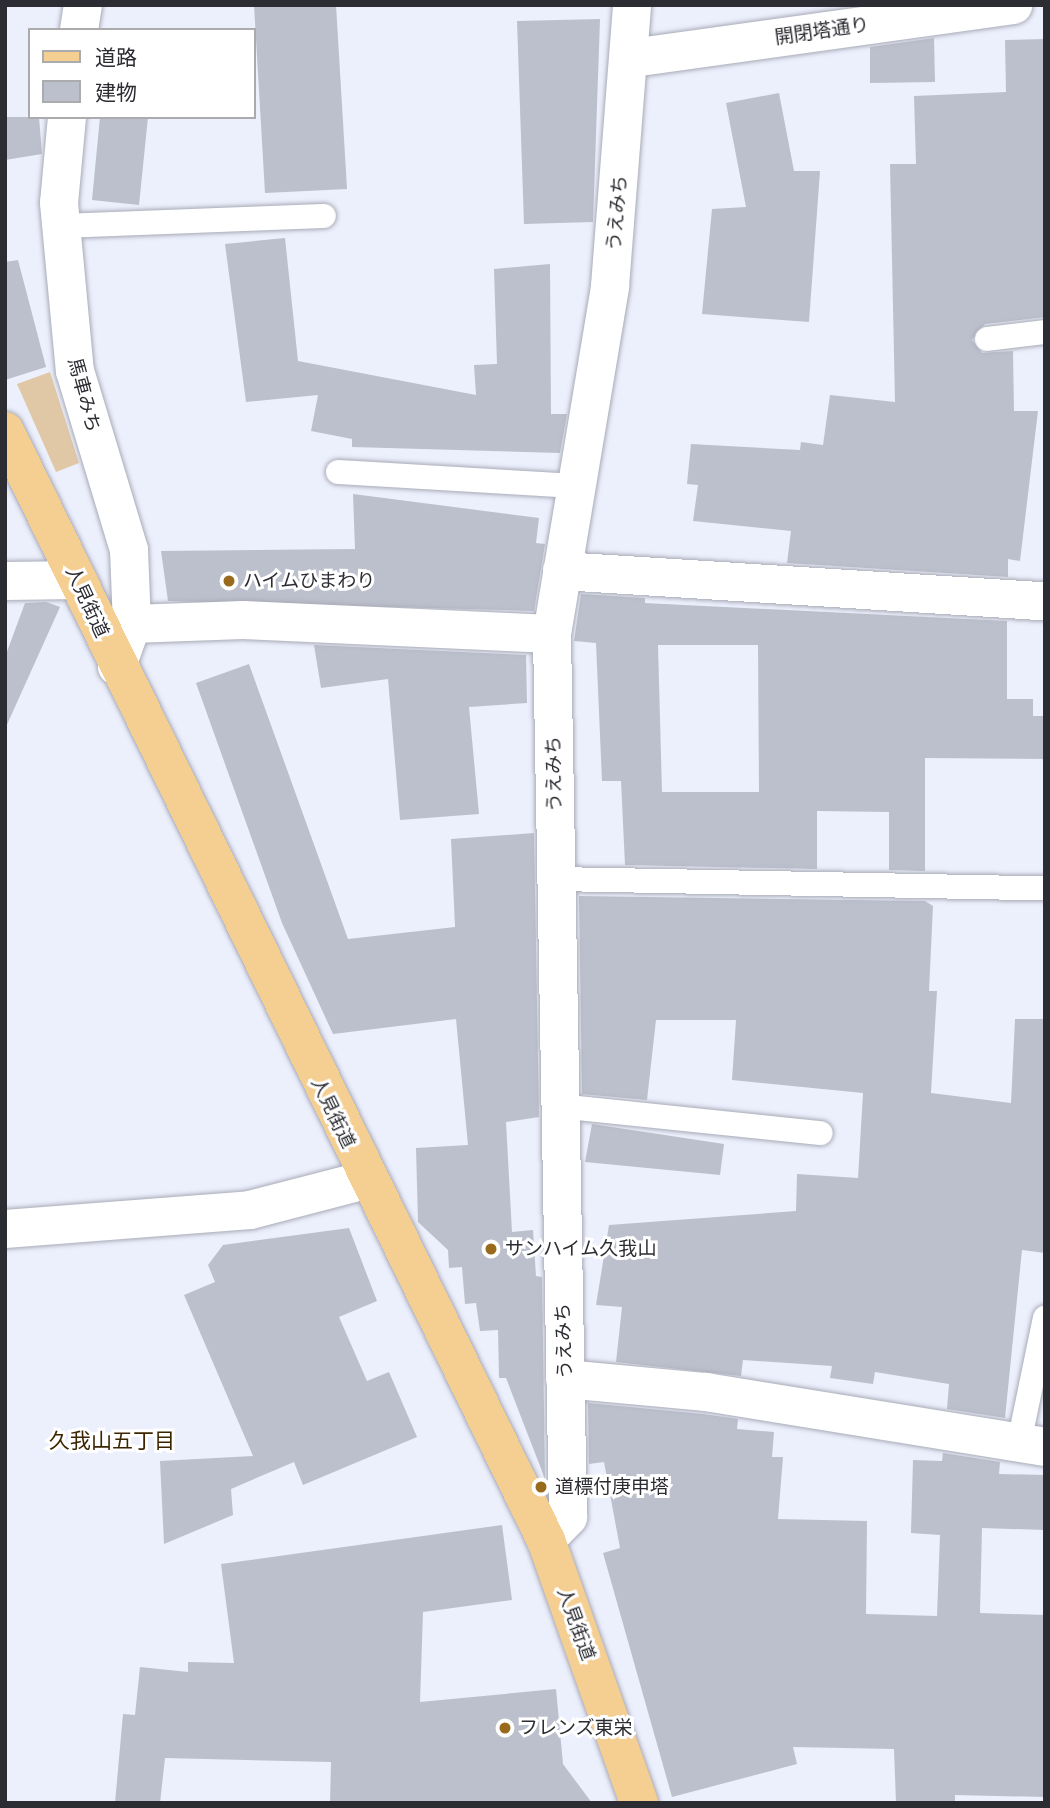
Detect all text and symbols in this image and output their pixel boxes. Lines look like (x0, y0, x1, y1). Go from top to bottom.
street label: 開閉塔通り (773, 13, 871, 49)
legend (28, 28, 256, 119)
text: 道路 (95, 44, 137, 72)
text: 建物 (95, 79, 137, 107)
street label: うえみち (602, 174, 632, 252)
street label: 馬車みち (63, 355, 105, 435)
street label: 人見街道 (61, 563, 113, 641)
place label: ハイムひまわり (243, 570, 376, 592)
marker: ハイムひまわり (221, 573, 237, 589)
street label: うえみち (542, 736, 566, 812)
street label: 人見街道 (306, 1074, 360, 1152)
place label: サンハイム久我山 (505, 1238, 657, 1260)
marker: サンハイム久我山 (483, 1241, 499, 1257)
street label: うえみち (551, 1303, 577, 1379)
district label: 久我山五丁目 (49, 1428, 175, 1454)
place label: 道標付庚申塔 (555, 1476, 669, 1498)
marker: 道標付庚申塔 (533, 1479, 549, 1495)
street label: 人見街道 (552, 1584, 600, 1664)
place label: フレンズ東栄 (519, 1717, 633, 1739)
marker: フレンズ東栄 (497, 1720, 513, 1736)

